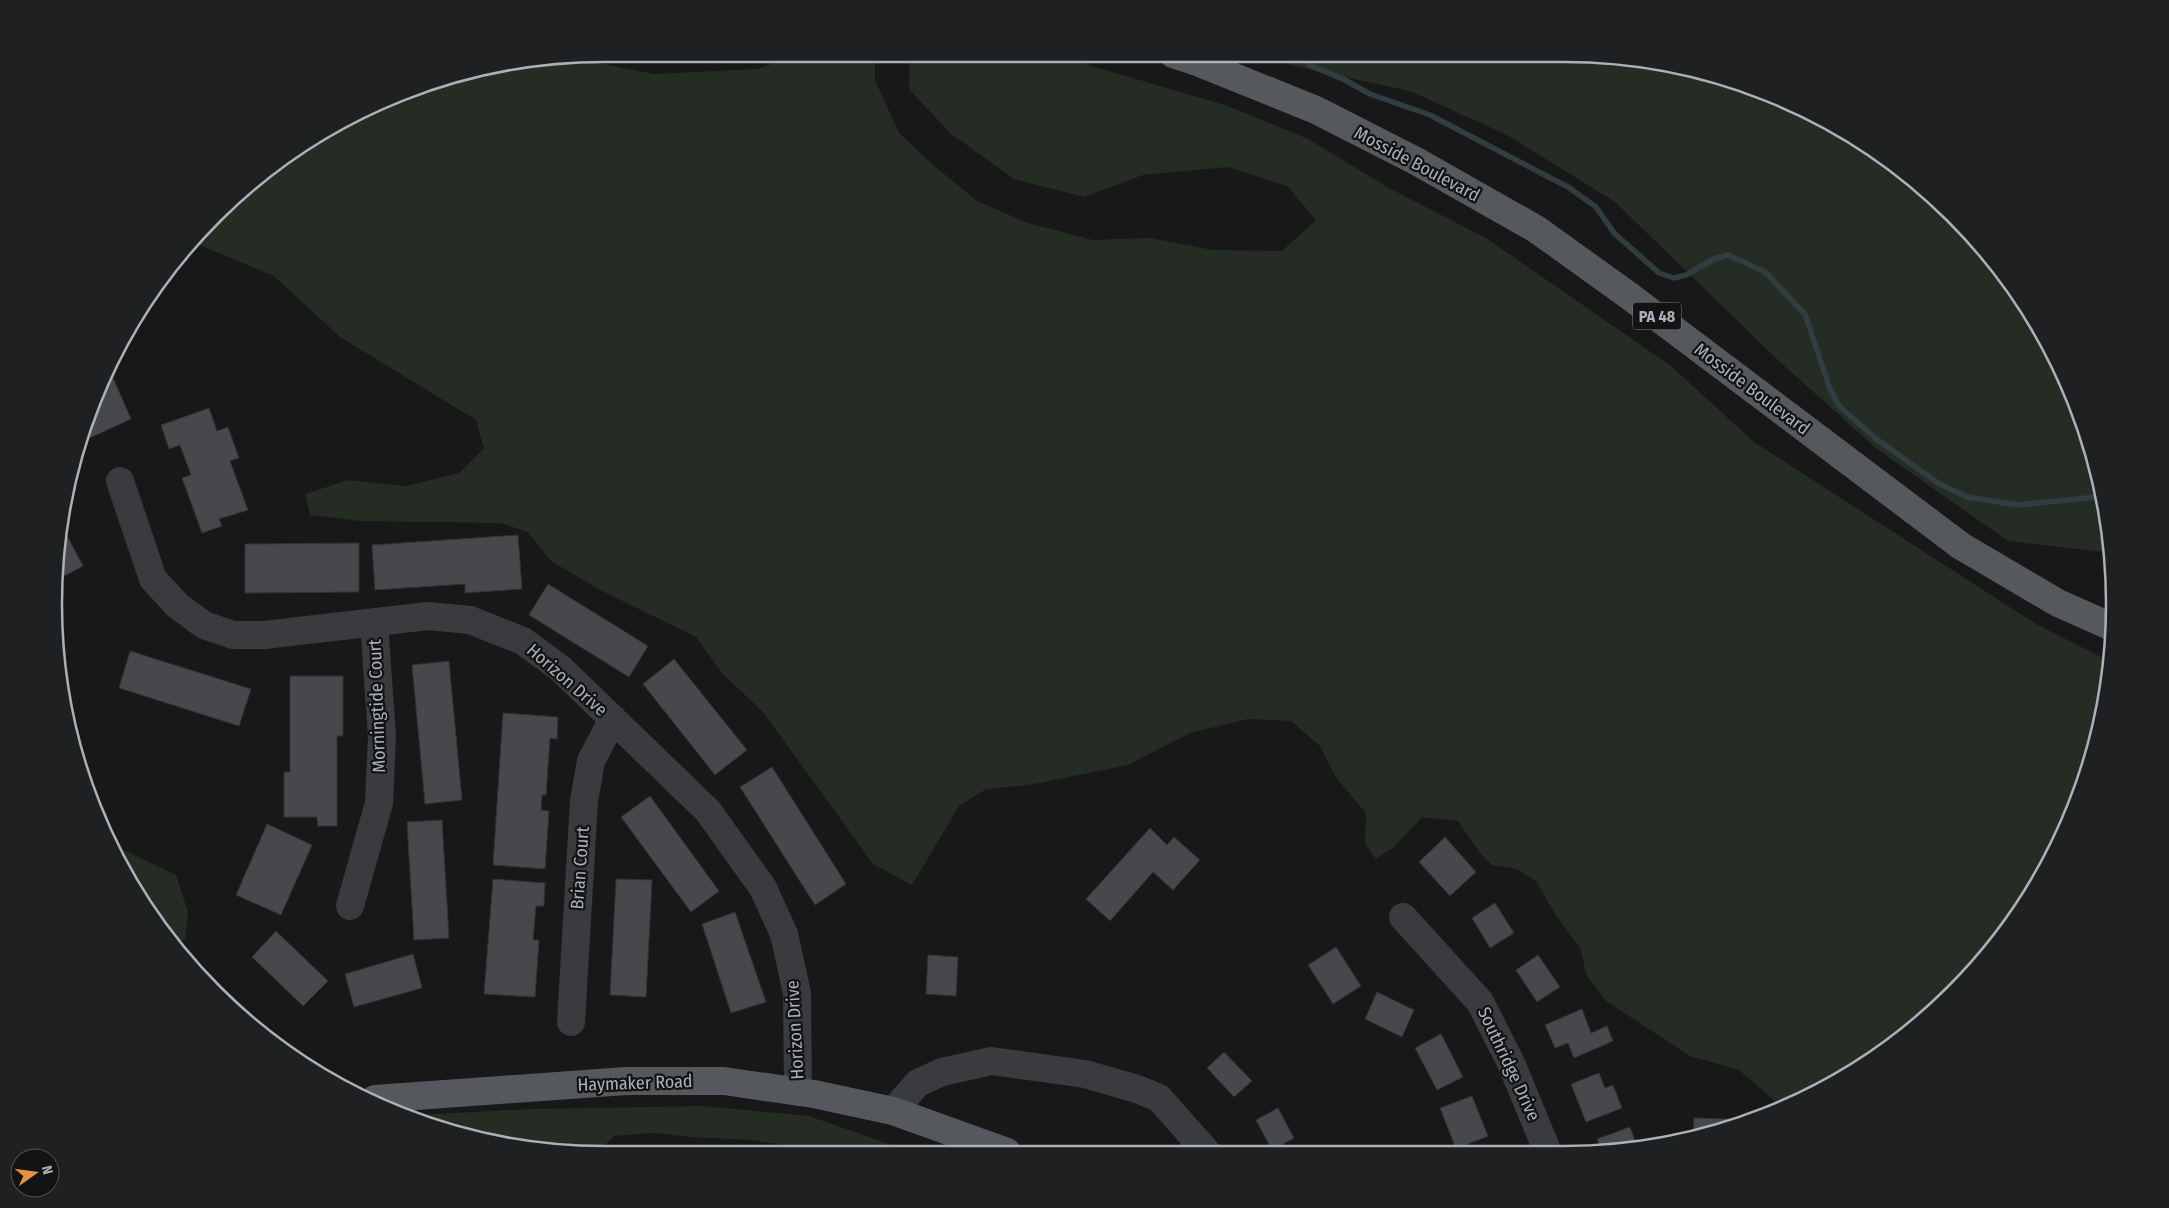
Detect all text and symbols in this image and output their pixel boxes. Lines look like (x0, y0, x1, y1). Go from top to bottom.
street label: Mosside Boulevard (1350, 122, 1484, 206)
road number: PA 48 (1633, 302, 1681, 330)
street label: Mosside Boulevard (1690, 338, 1814, 440)
street label: Morningtide Court (364, 639, 390, 773)
street label: Horizon Drive (522, 639, 612, 721)
street label: Brian Court (566, 826, 594, 910)
street label: Horizon Drive (781, 980, 809, 1080)
street label: Southridge Drive (1473, 1004, 1545, 1124)
street label: Haymaker Road (577, 1070, 693, 1096)
north arrow (10, 1148, 60, 1198)
text: N (38, 1164, 56, 1176)

